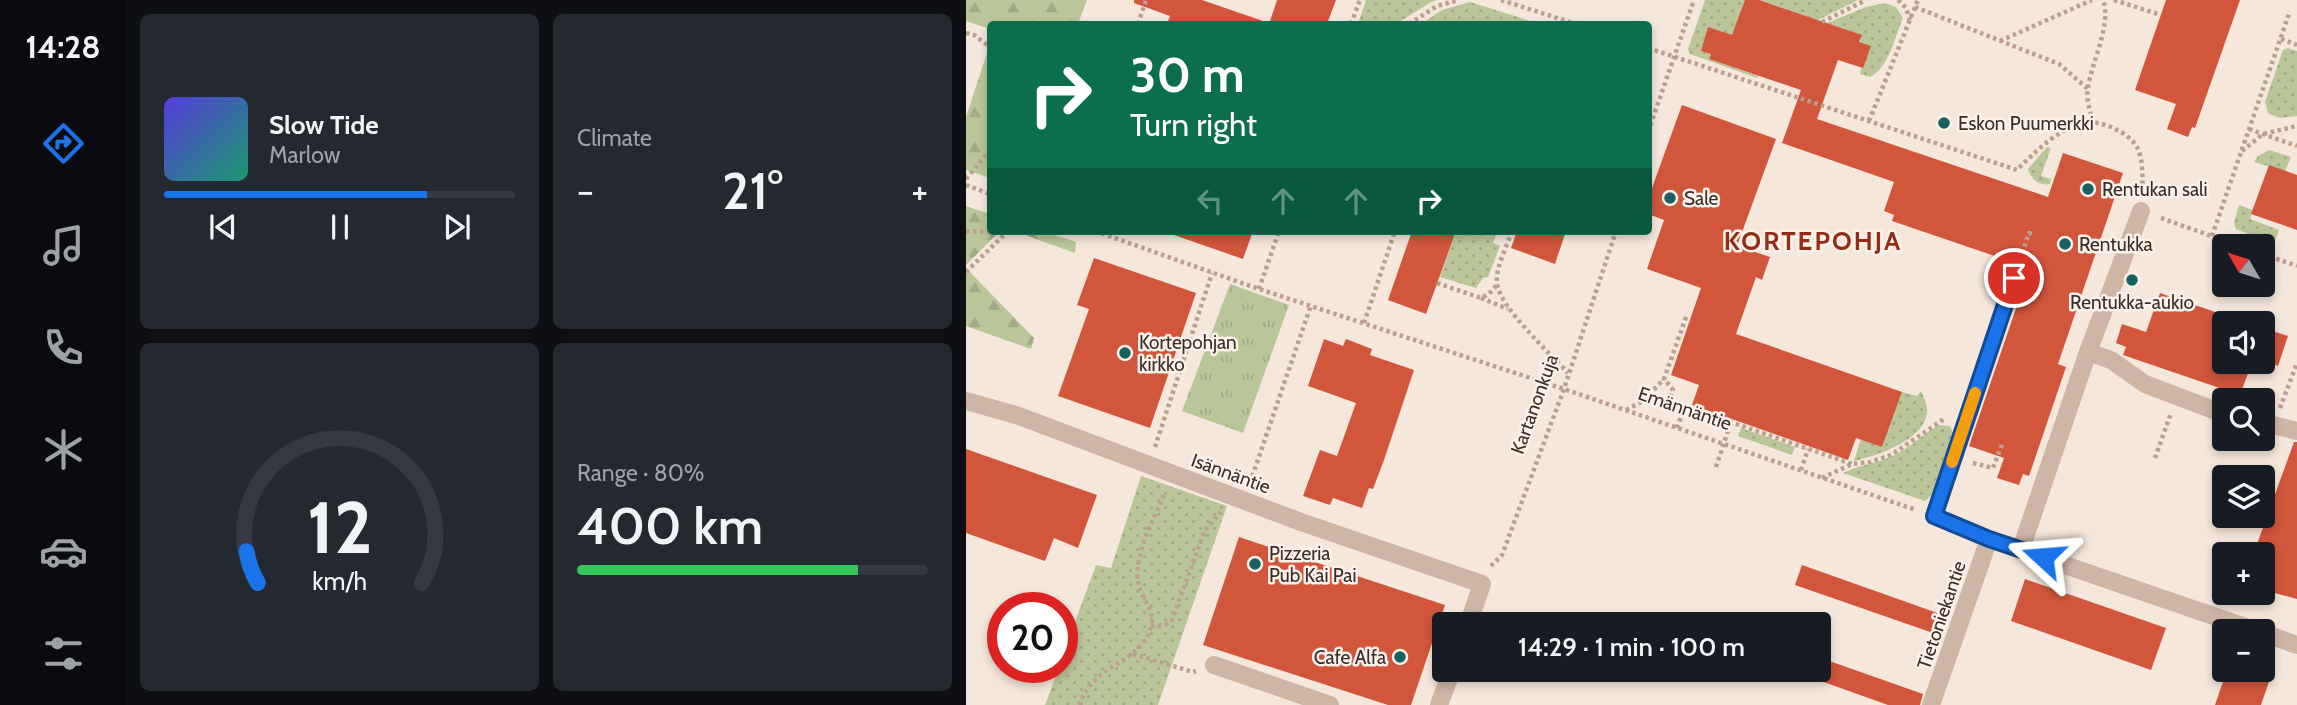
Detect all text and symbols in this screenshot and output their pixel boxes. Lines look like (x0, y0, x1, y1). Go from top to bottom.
text: 14:28 (25, 27, 101, 66)
text: 30 m (1130, 45, 1245, 104)
icon: right (1015, 49, 1106, 140)
text: Turn right (1130, 105, 1257, 144)
text: Slow Tide (269, 109, 379, 141)
place label: Eskon Puumerkki (1958, 112, 2094, 135)
marker: Eskon Puumerkki (1936, 115, 1952, 131)
icon: directions (39, 119, 88, 168)
text: Climate (577, 124, 652, 152)
text: Marlow (269, 141, 340, 169)
text: 21° (722, 159, 783, 222)
text: − (577, 167, 594, 214)
text: + (911, 167, 928, 214)
place label: Rentukan sali (2102, 178, 2208, 201)
marker: Rentukan sali (2080, 181, 2096, 197)
icon: left (1191, 182, 1229, 220)
icon: ahead (1264, 182, 1302, 220)
icon: ahead (1337, 182, 1375, 220)
icon: right (1410, 182, 1448, 220)
place label: Sale (1684, 187, 1719, 210)
marker: Sale (1662, 190, 1678, 206)
icon: previous (204, 208, 242, 246)
icon: pause (321, 208, 359, 246)
icon: next (438, 208, 476, 246)
icon: music (39, 221, 88, 270)
district label: KORTEPOHJA (1724, 225, 1902, 257)
place label: Rentukka (2079, 233, 2153, 256)
north arrow (2212, 234, 2275, 298)
map controls (2212, 234, 2275, 682)
marker: Rentukka (2057, 236, 2073, 252)
pin (1984, 248, 2044, 308)
icon: arrive (1995, 259, 2033, 297)
marker: Rentukka-aukio (2124, 272, 2140, 288)
place label: Rentukka-aukio (2070, 291, 2194, 314)
button: sound (2212, 311, 2275, 374)
icon: phone (39, 323, 88, 372)
place label: Kortepohjan kirkko (1139, 331, 1237, 376)
marker: Kortepohjan kirkko (1117, 345, 1133, 361)
street label: Kartanonkuja (1506, 351, 1563, 457)
street label: Emännäntie (1635, 382, 1735, 435)
button: search (2212, 388, 2275, 451)
icon: climate (39, 425, 88, 474)
street label: Isännäntie (1188, 449, 1274, 498)
text: Range · 80% (577, 459, 704, 487)
button: layers (2212, 465, 2275, 528)
text: 12 (307, 483, 372, 571)
text: 400 km (577, 494, 763, 557)
position arrow (2006, 520, 2080, 594)
icon: car (39, 527, 88, 576)
place label: Pizzeria Pub Kai Pai (1269, 542, 1356, 587)
button: + (2212, 542, 2275, 605)
marker: Pizzeria Pub Kai Pai (1247, 556, 1263, 572)
street label: Tietoniekantie (1912, 558, 1971, 672)
text: km/h (312, 566, 367, 596)
speed limit sign: 20 (987, 592, 1078, 683)
button: − (2212, 619, 2275, 682)
icon: filters (39, 629, 88, 678)
text: 14:29 · 1 min · 100 m (1518, 631, 1745, 663)
place label: Cafe Alfa (1314, 646, 1386, 669)
marker: Cafe Alfa (1392, 649, 1408, 665)

